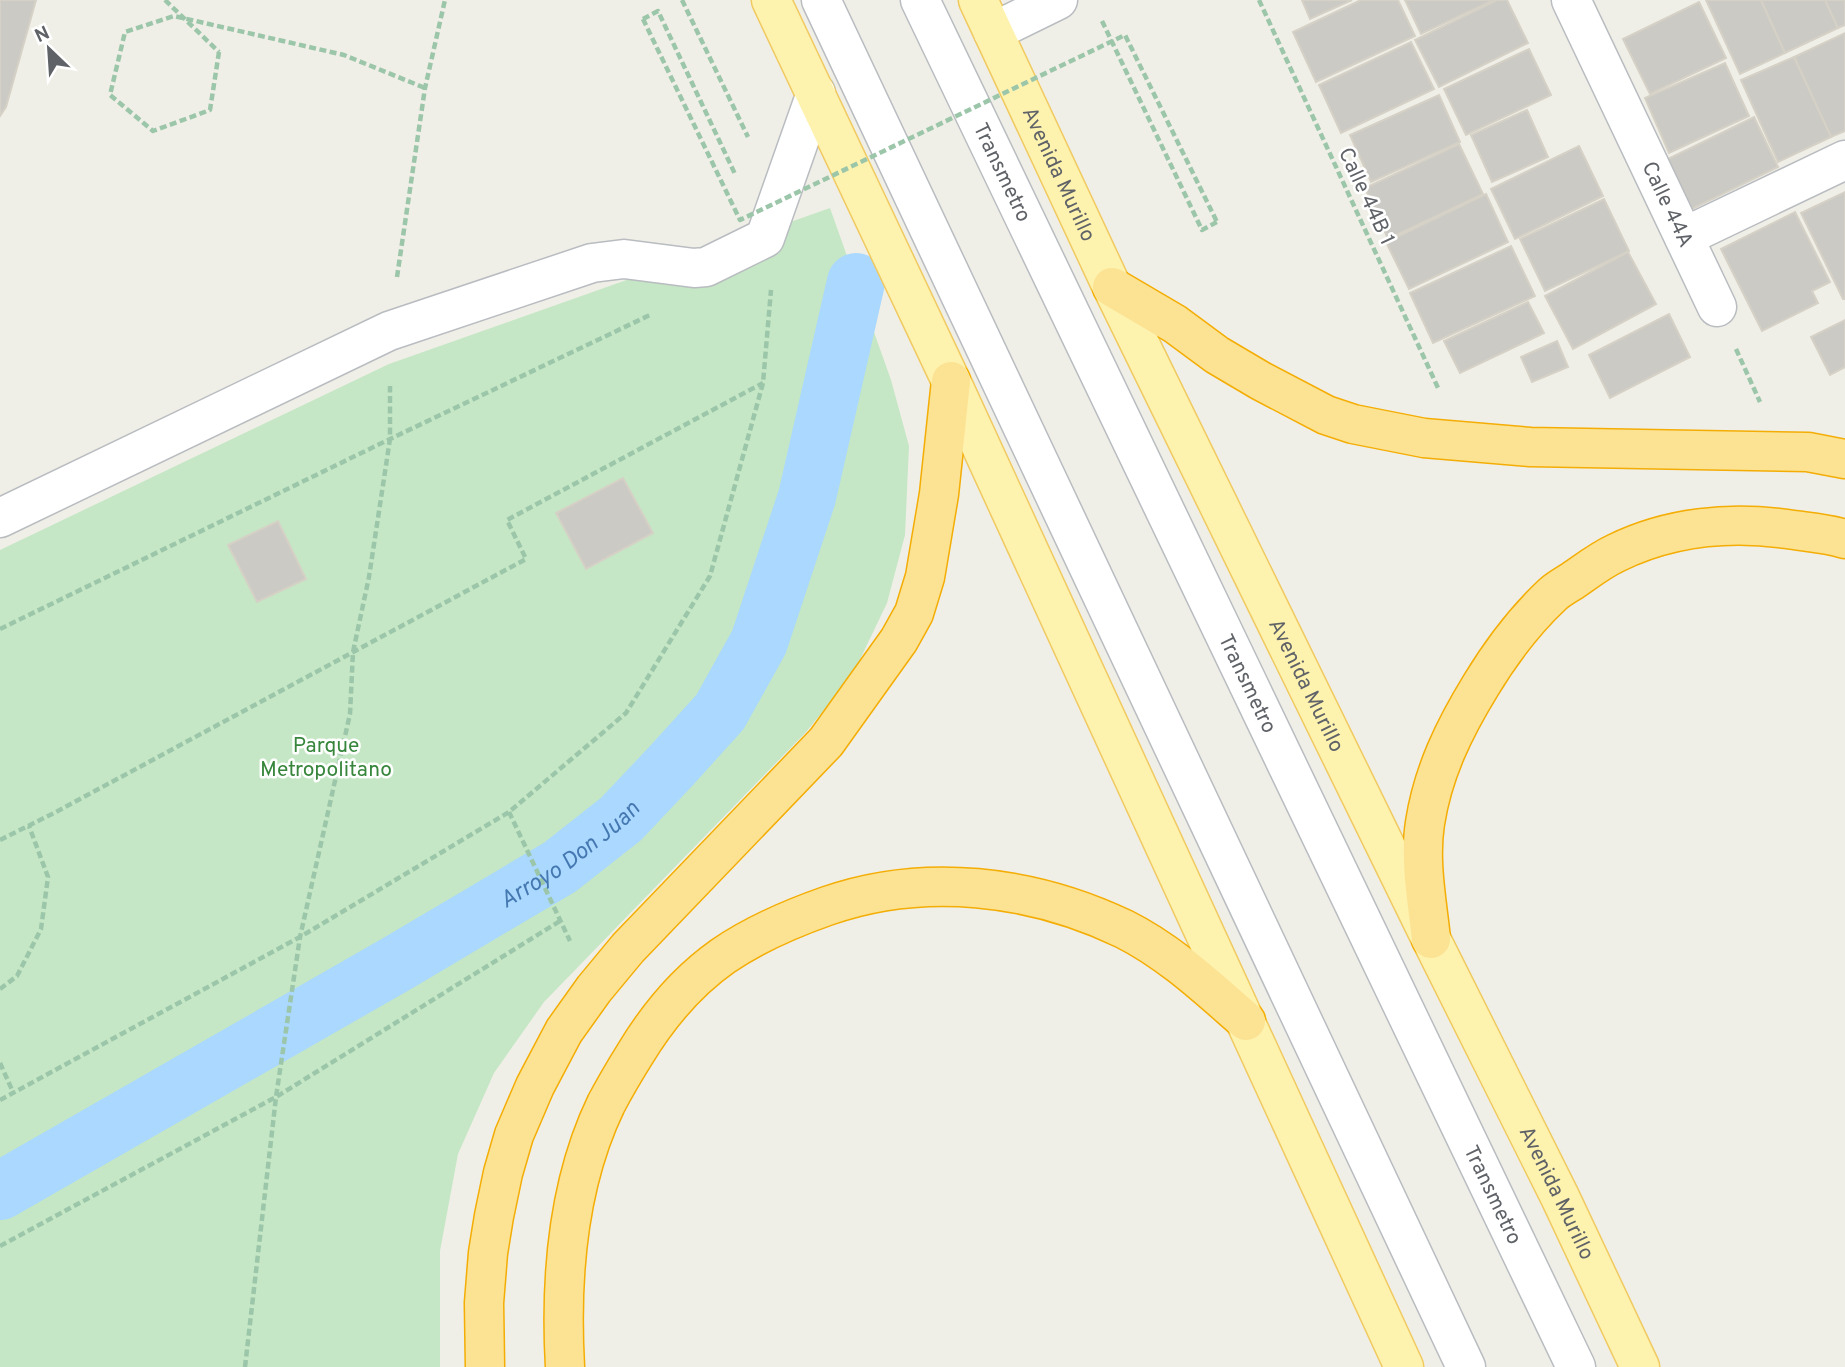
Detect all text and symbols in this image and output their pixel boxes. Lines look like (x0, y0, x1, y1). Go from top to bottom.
north arrow (14, 14, 84, 84)
text: N (31, 22, 54, 49)
street label: Avenida Murillo (1015, 103, 1101, 246)
street label: Transmetro (966, 119, 1037, 227)
street label: Calle 44B 1 (1331, 144, 1400, 250)
street label: Calle 44A (1635, 157, 1699, 252)
street label: Avenida Murillo (1261, 615, 1350, 757)
street label: Transmetro (1211, 630, 1282, 738)
park label: Parque Metropolitano (260, 733, 392, 784)
water label: Arroyo Don Juan (495, 796, 648, 916)
street label: Avenida Murillo (1512, 1122, 1600, 1265)
street label: Transmetro (1457, 1141, 1527, 1249)

